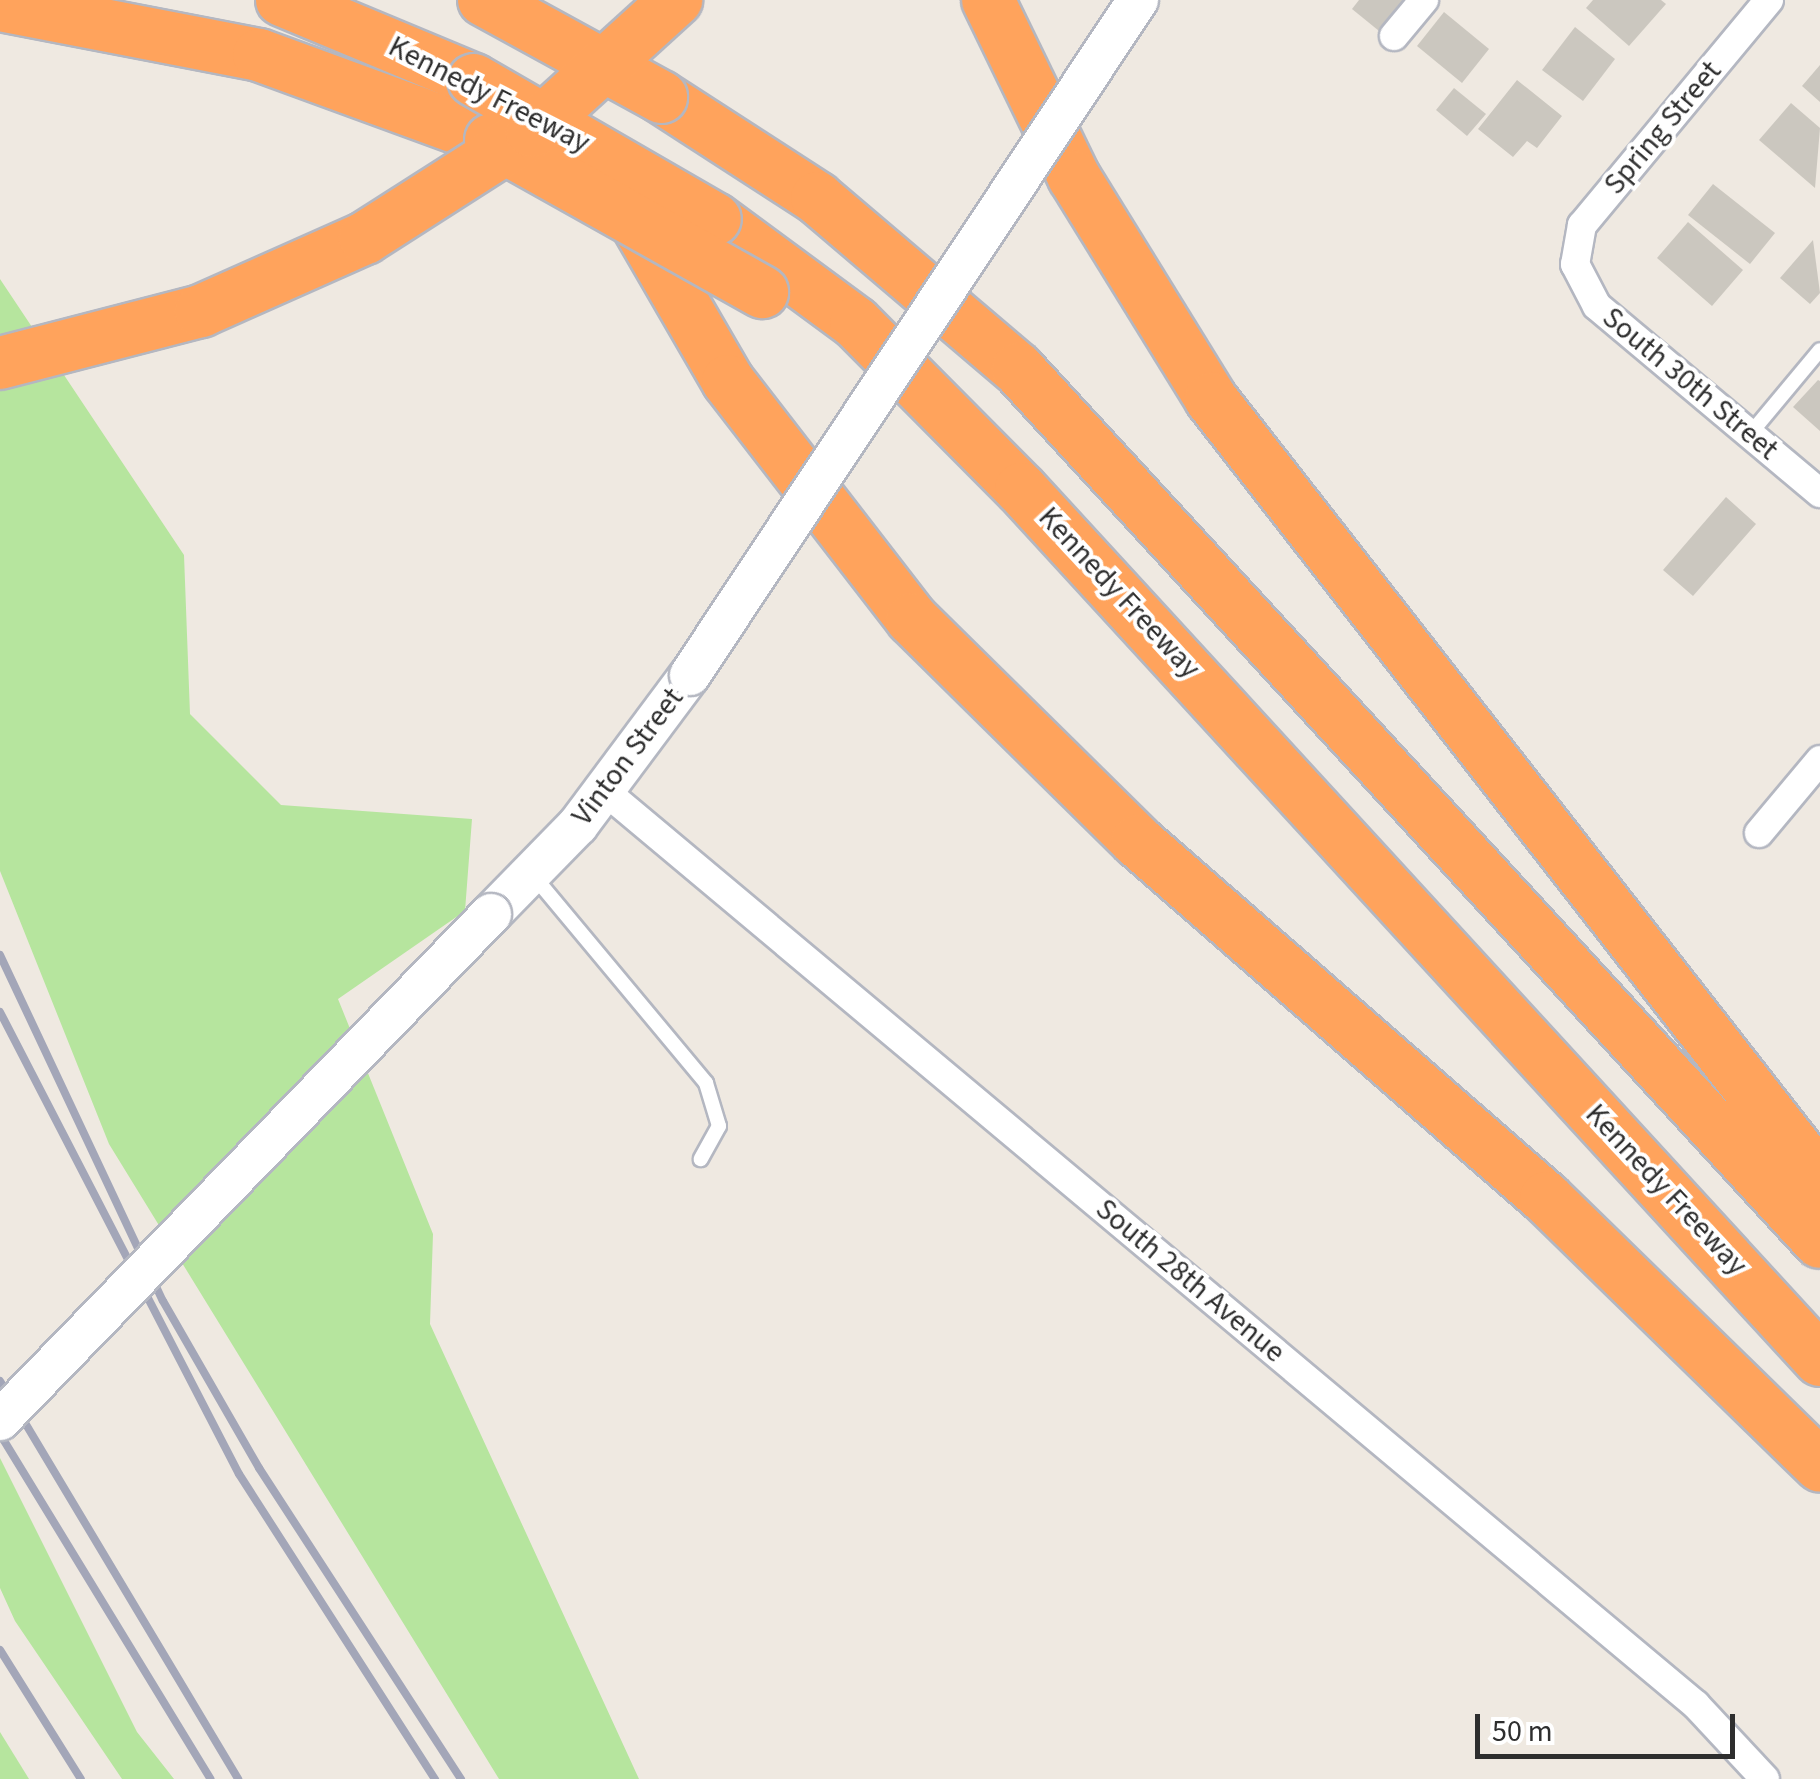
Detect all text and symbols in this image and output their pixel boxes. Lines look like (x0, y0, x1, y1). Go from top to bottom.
street label: Kennedy Freeway (382, 29, 596, 161)
street label: Spring Street (1597, 54, 1729, 202)
street label: South 30th Street (1595, 300, 1785, 468)
street label: Kennedy Freeway (1030, 500, 1208, 686)
street label: Vinton Street (565, 681, 691, 833)
street label: Kennedy Freeway (1577, 1097, 1755, 1283)
street label: South 28th Avenue (1088, 1191, 1292, 1371)
scale bar (1480, 1694, 1740, 1756)
text: 50 m (1492, 1710, 1553, 1753)

